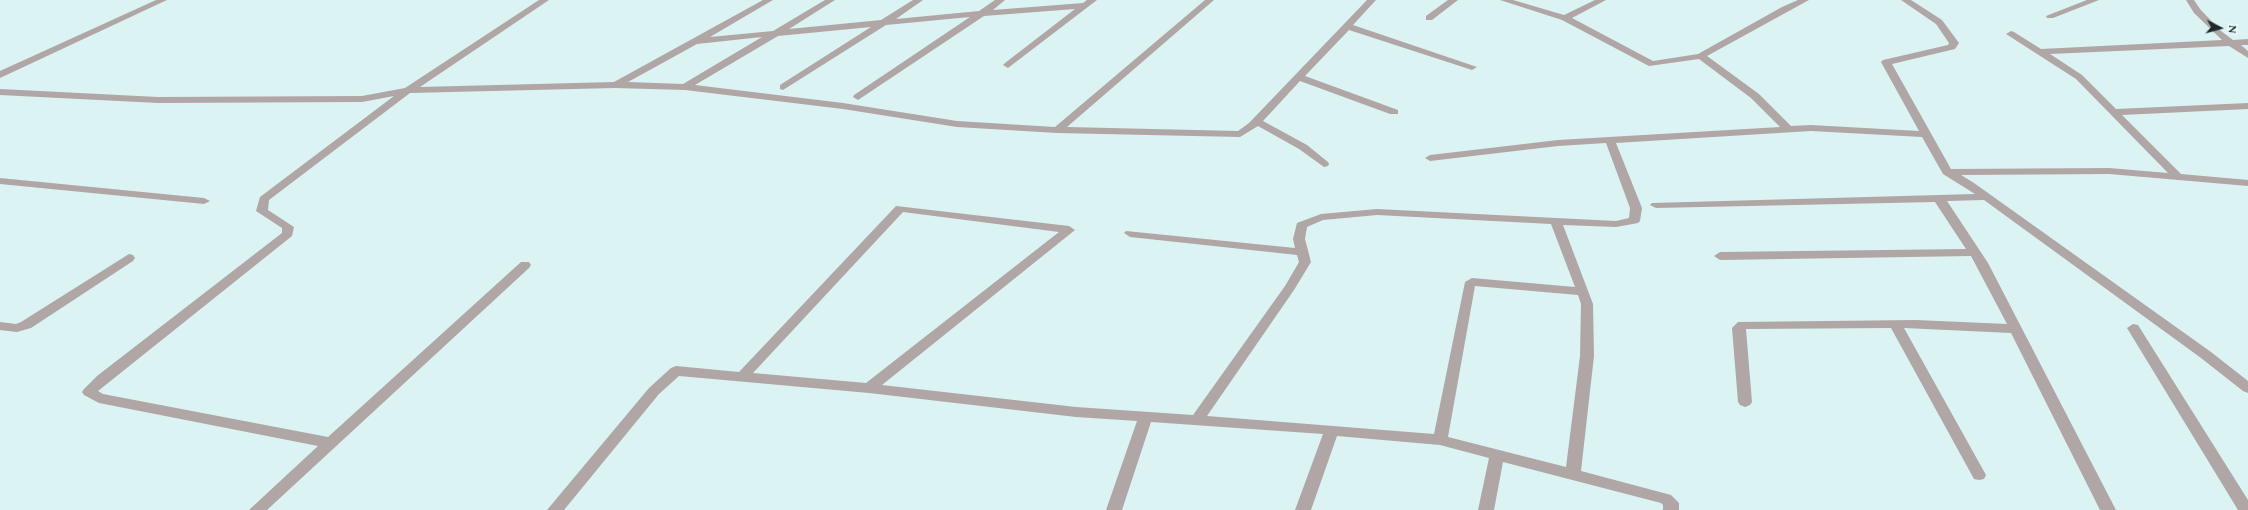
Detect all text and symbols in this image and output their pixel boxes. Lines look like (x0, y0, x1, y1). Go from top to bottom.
north arrow (2200, 8, 2240, 48)
text: N (2224, 24, 2241, 35)

